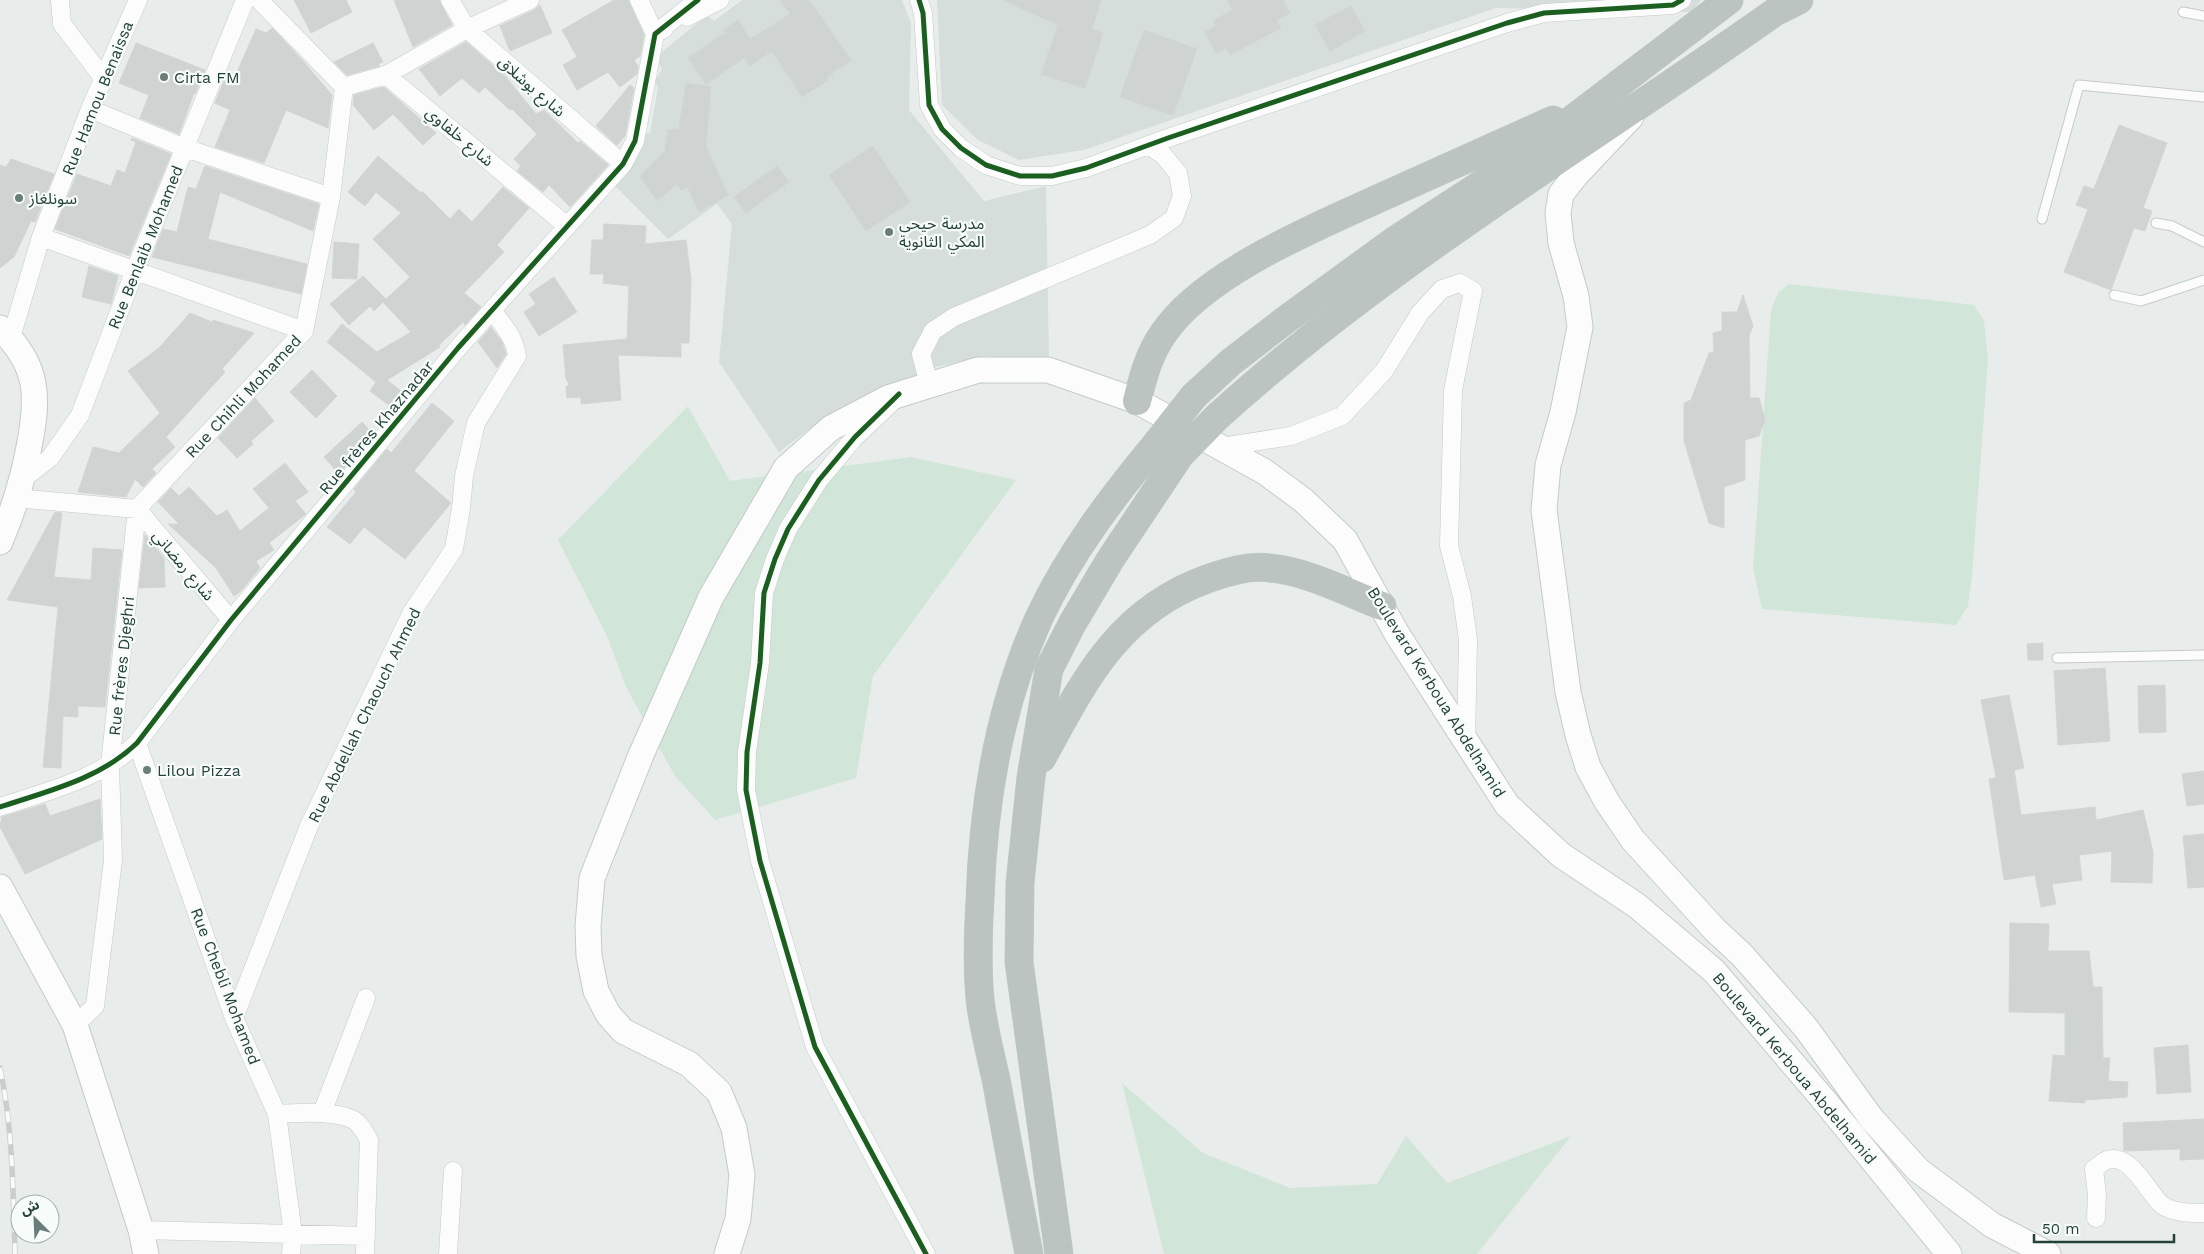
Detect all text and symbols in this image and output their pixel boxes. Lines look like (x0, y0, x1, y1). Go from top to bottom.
street label: Rue Hamou Benaissa (58, 18, 137, 178)
street label: شارع بوشلاق (492, 52, 569, 123)
place label: Cirta FM (174, 68, 240, 87)
marker: Cirta FM (158, 71, 170, 83)
street label: شارع خلفاوي (420, 103, 497, 173)
street label: Rue Benlaib Mohamed (104, 163, 187, 332)
place label: سونلغاز (28, 189, 77, 208)
marker: سونلغاز (13, 192, 25, 204)
place label: مدرسة حيحي المكي الثانوية (899, 214, 985, 254)
marker: مدرسة حيحي المكي الثانوية (883, 226, 895, 238)
street label: Rue Chihli Mohamed (181, 331, 305, 462)
street label: Rue frères Khaznadar (315, 356, 438, 498)
street label: شارع رمضاني (146, 526, 219, 606)
street label: Boulevard Kerboua Abdelhamid (1364, 584, 1509, 801)
street label: Rue frères Djeghri (105, 595, 138, 737)
street label: Rue Abdellah Chaouch Ahmed (304, 605, 425, 826)
place label: Lilou Pizza (157, 761, 241, 780)
marker: Lilou Pizza (141, 764, 153, 776)
street label: Rue Chebli Mohamed (187, 905, 264, 1067)
street label: Boulevard Kerboua Abdelhamid (1709, 969, 1881, 1168)
north arrow (10, 1194, 60, 1244)
text: ش (18, 1196, 42, 1218)
scale bar (2034, 1212, 2174, 1244)
text: 50 m (2042, 1220, 2079, 1238)

